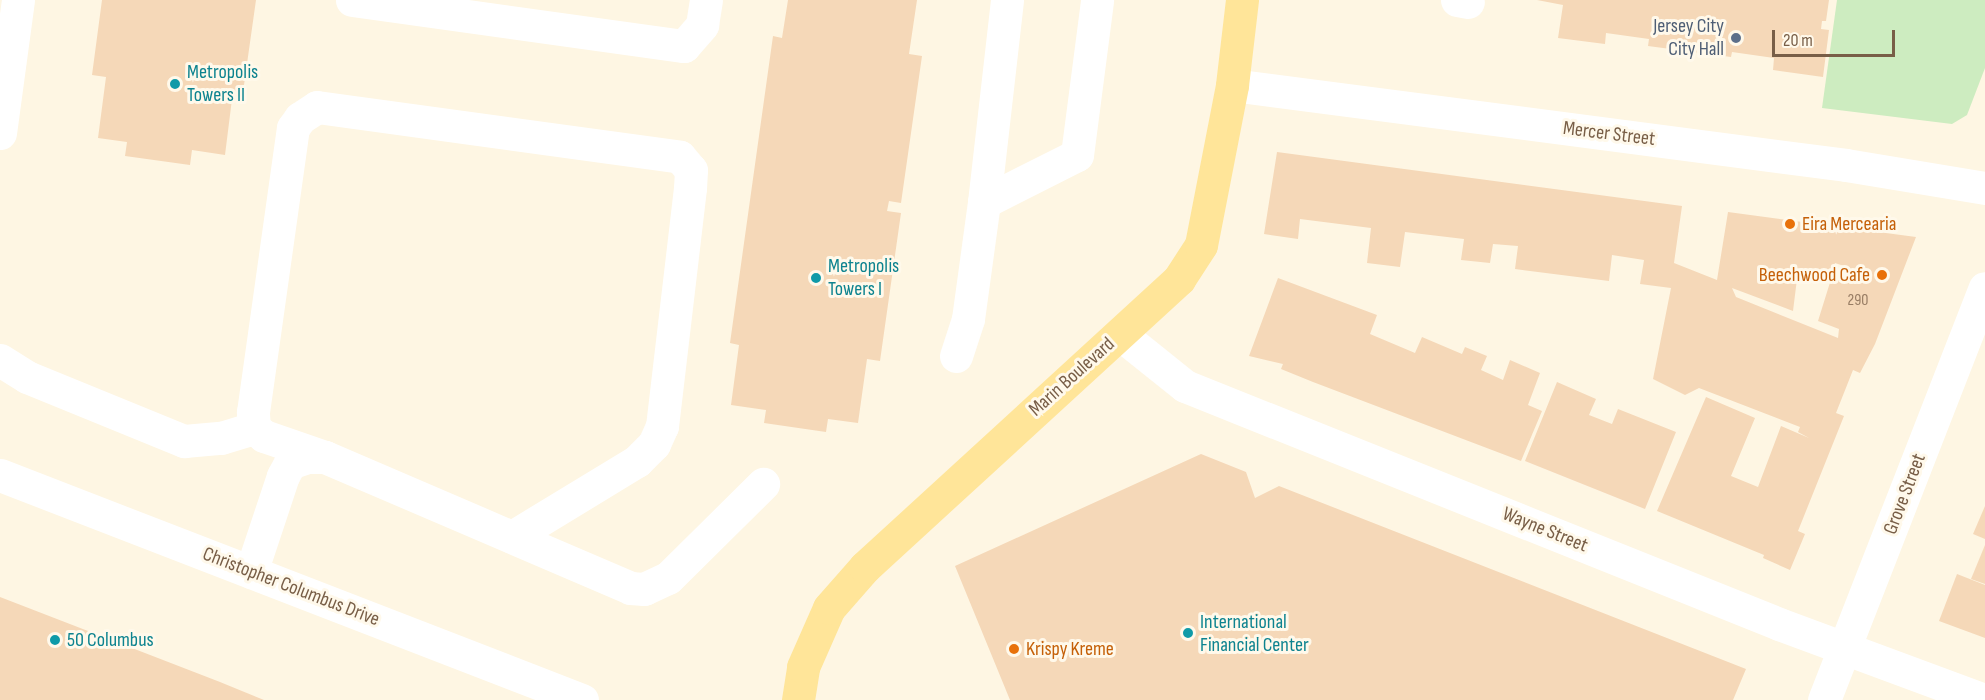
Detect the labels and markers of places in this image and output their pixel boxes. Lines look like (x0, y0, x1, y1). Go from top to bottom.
place label: Jersey City City Hall (1653, 14, 1724, 61)
marker: Jersey City City Hall (1729, 31, 1743, 45)
place label: Metropolis Towers II (187, 60, 258, 107)
marker: Metropolis Towers II (168, 77, 182, 91)
place label: Eira Mercearia (1802, 212, 1896, 236)
marker: Eira Mercearia (1783, 217, 1797, 231)
place label: Metropolis Towers I (828, 254, 899, 301)
place label: Beechwood Cafe (1759, 263, 1870, 287)
marker: Beechwood Cafe (1875, 268, 1889, 282)
marker: Metropolis Towers I (809, 271, 823, 285)
place label: International Financial Center (1200, 610, 1309, 657)
marker: International Financial Center (1181, 626, 1195, 640)
place label: 50 Columbus (67, 628, 154, 652)
marker: 50 Columbus (48, 633, 62, 647)
place label: Krispy Kreme (1026, 637, 1114, 661)
marker: Krispy Kreme (1007, 642, 1021, 656)

